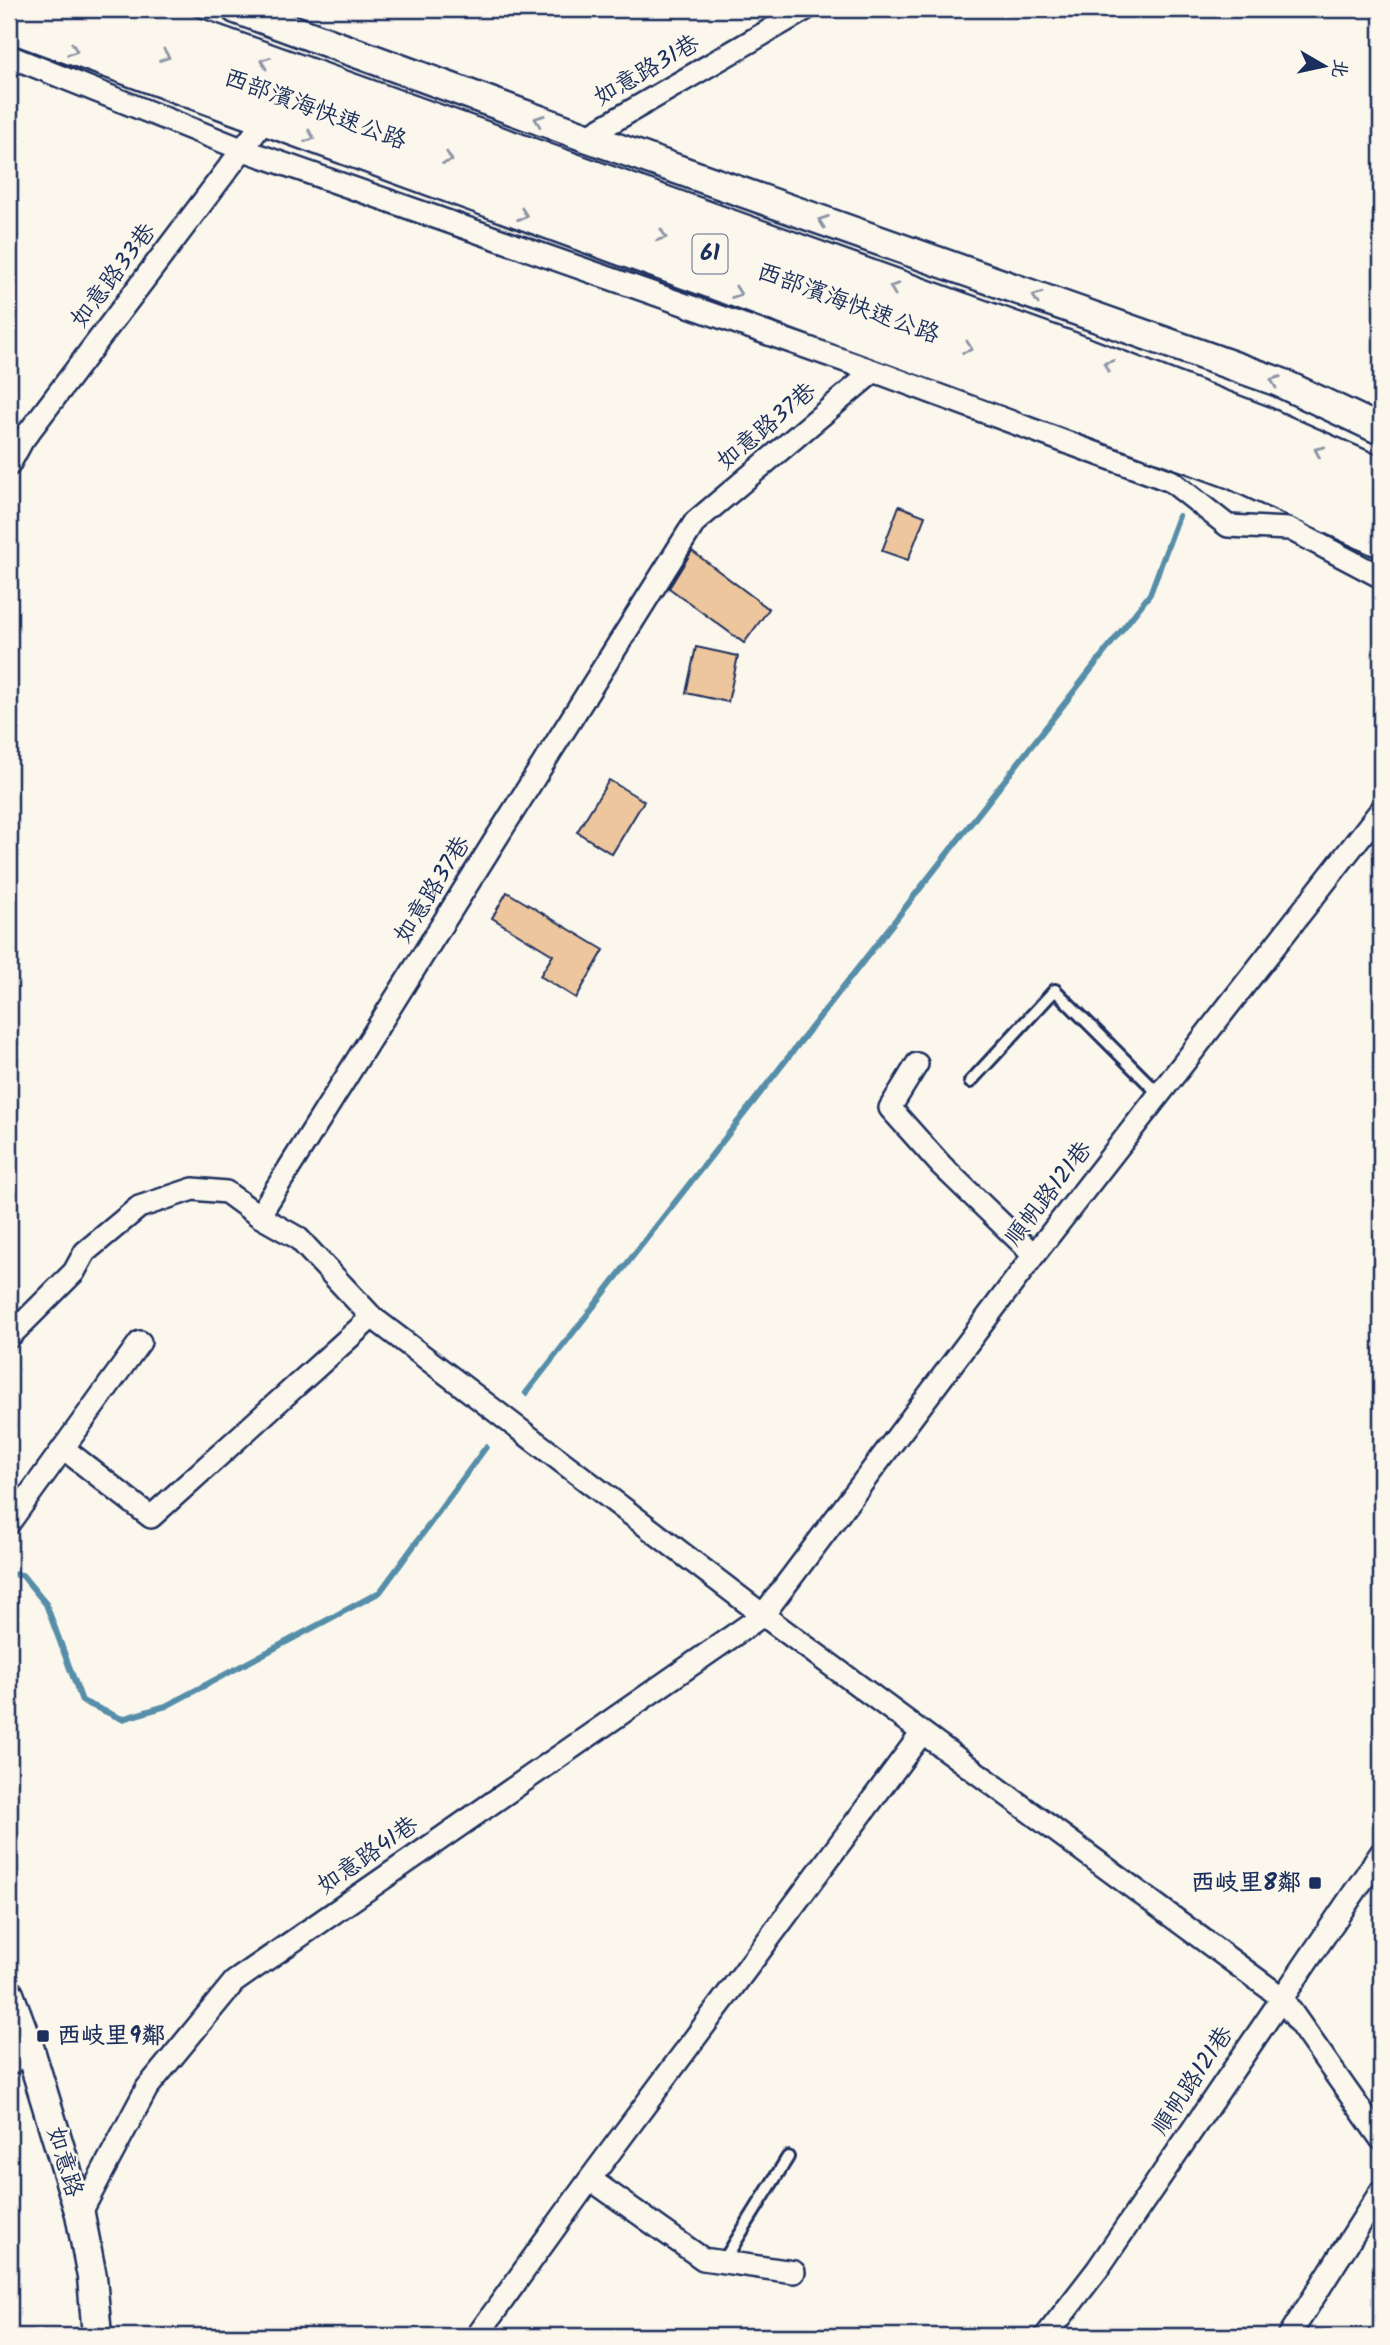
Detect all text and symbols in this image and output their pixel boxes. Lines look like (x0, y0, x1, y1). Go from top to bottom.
street label: 如意路31巷 (586, 25, 708, 117)
north arrow (1288, 32, 1358, 102)
one-way arrow (66, 42, 78, 56)
one-way arrow (158, 48, 170, 62)
one-way arrow (259, 56, 271, 70)
text: 北 (1323, 57, 1355, 80)
street label: 西部濱海快速公路 (218, 59, 412, 161)
one-way arrow (534, 114, 546, 128)
one-way arrow (303, 129, 315, 143)
one-way arrow (442, 150, 454, 164)
one-way arrow (517, 207, 529, 221)
street label: 如意路33巷 (61, 215, 167, 337)
one-way arrow (817, 215, 829, 229)
one-way arrow (655, 228, 667, 242)
road number: 61 (692, 234, 728, 274)
street label: 西部濱海快速公路 (751, 253, 945, 355)
one-way arrow (889, 282, 901, 296)
one-way arrow (730, 285, 742, 299)
one-way arrow (1032, 291, 1044, 305)
one-way arrow (961, 340, 973, 354)
one-way arrow (1102, 360, 1114, 374)
street label: 如意路37巷 (708, 373, 826, 481)
one-way arrow (1269, 376, 1281, 390)
one-way arrow (1314, 445, 1326, 459)
street label: 如意路37巷 (384, 828, 482, 952)
street label: 順帆路121巷 (995, 1133, 1103, 1255)
street label: 如意路41巷 (309, 1807, 427, 1905)
place label: 西岐里8鄰 (1191, 1864, 1301, 1903)
marker: 西岐里8鄰 (1307, 1875, 1323, 1891)
place label: 西岐里9鄰 (57, 2017, 165, 2056)
street label: 順帆路121巷 (1142, 2018, 1244, 2144)
marker: 西岐里9鄰 (35, 2028, 51, 2044)
street label: 如意路 (35, 2122, 93, 2202)

